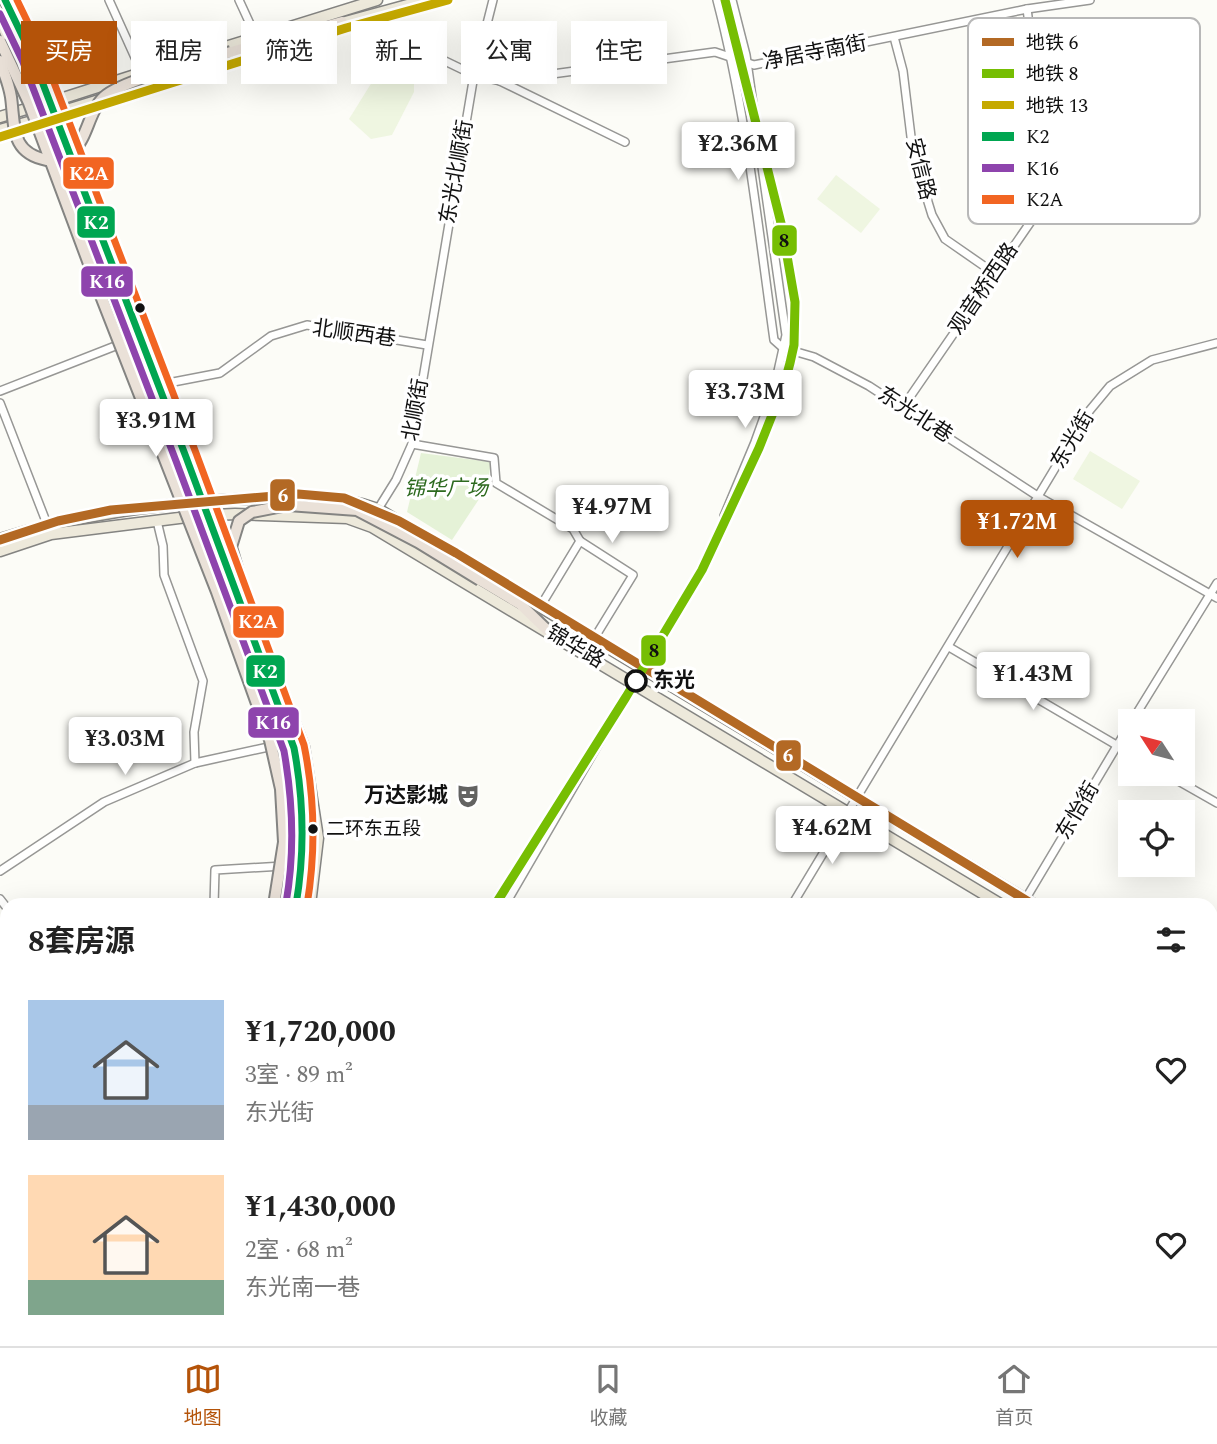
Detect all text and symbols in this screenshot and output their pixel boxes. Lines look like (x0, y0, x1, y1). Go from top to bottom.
legend (968, 18, 1200, 224)
chip: 买房 (21, 21, 117, 84)
chip: 租房 (131, 21, 227, 84)
chip: 筛选 (241, 21, 337, 84)
chip: 新上 (351, 21, 447, 84)
chip: 公寓 (461, 21, 557, 84)
chip: 住宅 (571, 21, 667, 84)
street label: 净居寺南街 (760, 27, 870, 79)
text: 地铁 6 (1026, 29, 1078, 58)
text: 地铁 8 (1026, 60, 1078, 89)
text: 地铁 13 (1026, 92, 1088, 121)
street label: 东光北顺街 (432, 118, 482, 226)
pin: ¥2.36M (681, 122, 795, 182)
text: K2 (1026, 123, 1049, 152)
text: ¥2.36M (698, 127, 778, 162)
street label: 安信路 (897, 135, 943, 203)
text: K16 (1026, 155, 1059, 184)
line badge: K2A (62, 156, 115, 190)
text: K2A (69, 160, 109, 189)
text: K2A (1026, 186, 1063, 215)
line badge: K2 (76, 205, 116, 239)
text: K2 (83, 209, 109, 238)
line badge: 8 (771, 224, 798, 257)
text: 8 (779, 227, 789, 256)
street label: 观音桥西路 (941, 237, 1027, 341)
line badge: K16 (80, 265, 134, 298)
text: K16 (89, 268, 125, 297)
unlabelled marker (133, 301, 147, 315)
street label: 北顺西巷 (310, 312, 398, 356)
pin: ¥3.73M (688, 370, 802, 430)
text: ¥3.73M (705, 375, 785, 410)
street label: 北顺街 (395, 376, 437, 444)
street label: 东光北巷 (871, 379, 959, 451)
pin: ¥3.91M (99, 400, 213, 459)
text: ¥3.91M (116, 404, 196, 439)
street label: 东光街 (1043, 405, 1103, 475)
park label: 锦华广场 (404, 473, 490, 505)
line badge: 6 (269, 478, 296, 512)
text: 6 (278, 482, 289, 511)
pin: ¥4.97M (555, 486, 669, 545)
text: ¥4.97M (572, 490, 652, 525)
pin: ¥1.72M (960, 500, 1074, 560)
text: ¥1.72M (977, 505, 1057, 540)
line badge: K2A (232, 605, 285, 639)
text: K2A (238, 608, 278, 637)
street label: 锦华路 (540, 617, 610, 677)
line badge: 8 (640, 634, 667, 667)
text: 8 (649, 637, 659, 666)
pin: ¥1.43M (976, 652, 1090, 712)
line badge: K2 (245, 654, 286, 688)
text: ¥1.43M (993, 657, 1073, 692)
text: K2 (252, 658, 278, 687)
place label: 东光 (653, 665, 695, 697)
marker: 东光 (625, 670, 647, 692)
line badge: K16 (247, 706, 300, 739)
text: K16 (255, 709, 291, 738)
north arrow (1118, 709, 1195, 786)
map controls (1118, 709, 1195, 877)
pin: ¥3.03M (68, 718, 182, 777)
text: ¥3.03M (85, 722, 165, 757)
line badge: 6 (775, 739, 802, 772)
text: 6 (783, 742, 794, 771)
street label: 东怡街 (1048, 776, 1108, 846)
place label: 万达影城 (364, 780, 448, 812)
theatre icon: 万达影城 (454, 782, 482, 810)
button: locate (1118, 800, 1195, 877)
pin: ¥4.62M (775, 806, 889, 866)
text: ¥4.62M (792, 811, 872, 846)
place label: 二环东五段 (326, 815, 421, 844)
marker: 二环东五段 (306, 822, 320, 836)
text: 8套房源 (28, 919, 135, 965)
icon: filters (1152, 921, 1190, 959)
text: ¥1,720,000 (245, 1009, 396, 1055)
icon: home (84, 1028, 168, 1112)
icon: heart (1152, 1051, 1190, 1089)
text: 3室 · 89 m² (245, 1058, 353, 1093)
text: 东光街 (245, 1096, 314, 1131)
text: ¥1,430,000 (245, 1184, 396, 1230)
icon: home (84, 1203, 168, 1287)
icon: heart (1152, 1226, 1190, 1264)
text: 2室 · 68 m² (245, 1233, 353, 1268)
text: 东光南一巷 (245, 1271, 360, 1306)
tab: 地图 (184, 1360, 222, 1433)
tab: 收藏 (589, 1360, 627, 1433)
tab: 首页 (995, 1360, 1033, 1433)

